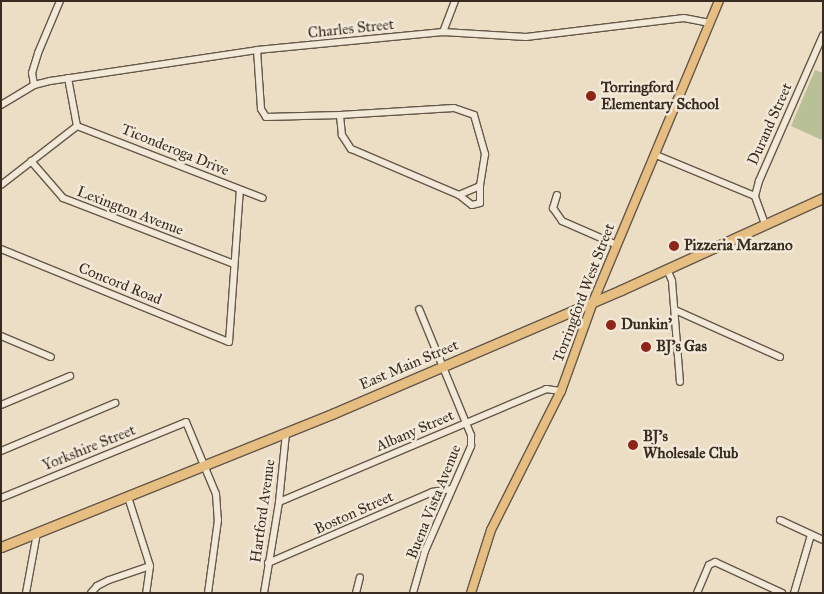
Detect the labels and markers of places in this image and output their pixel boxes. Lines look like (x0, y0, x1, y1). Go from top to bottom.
place label: Torringford Elementary School (601, 78, 719, 113)
marker: Torringford Elementary School (585, 90, 597, 102)
place label: Pizzeria Marzano (684, 237, 793, 255)
marker: Pizzeria Marzano (668, 240, 680, 252)
place label: Dunkin' (621, 316, 672, 334)
marker: Dunkin' (605, 319, 617, 331)
place label: BJ's Gas (656, 338, 707, 356)
marker: BJ's Gas (640, 341, 652, 353)
place label: BJ's Wholesale Club (643, 427, 738, 462)
marker: BJ's Wholesale Club (627, 439, 639, 451)

